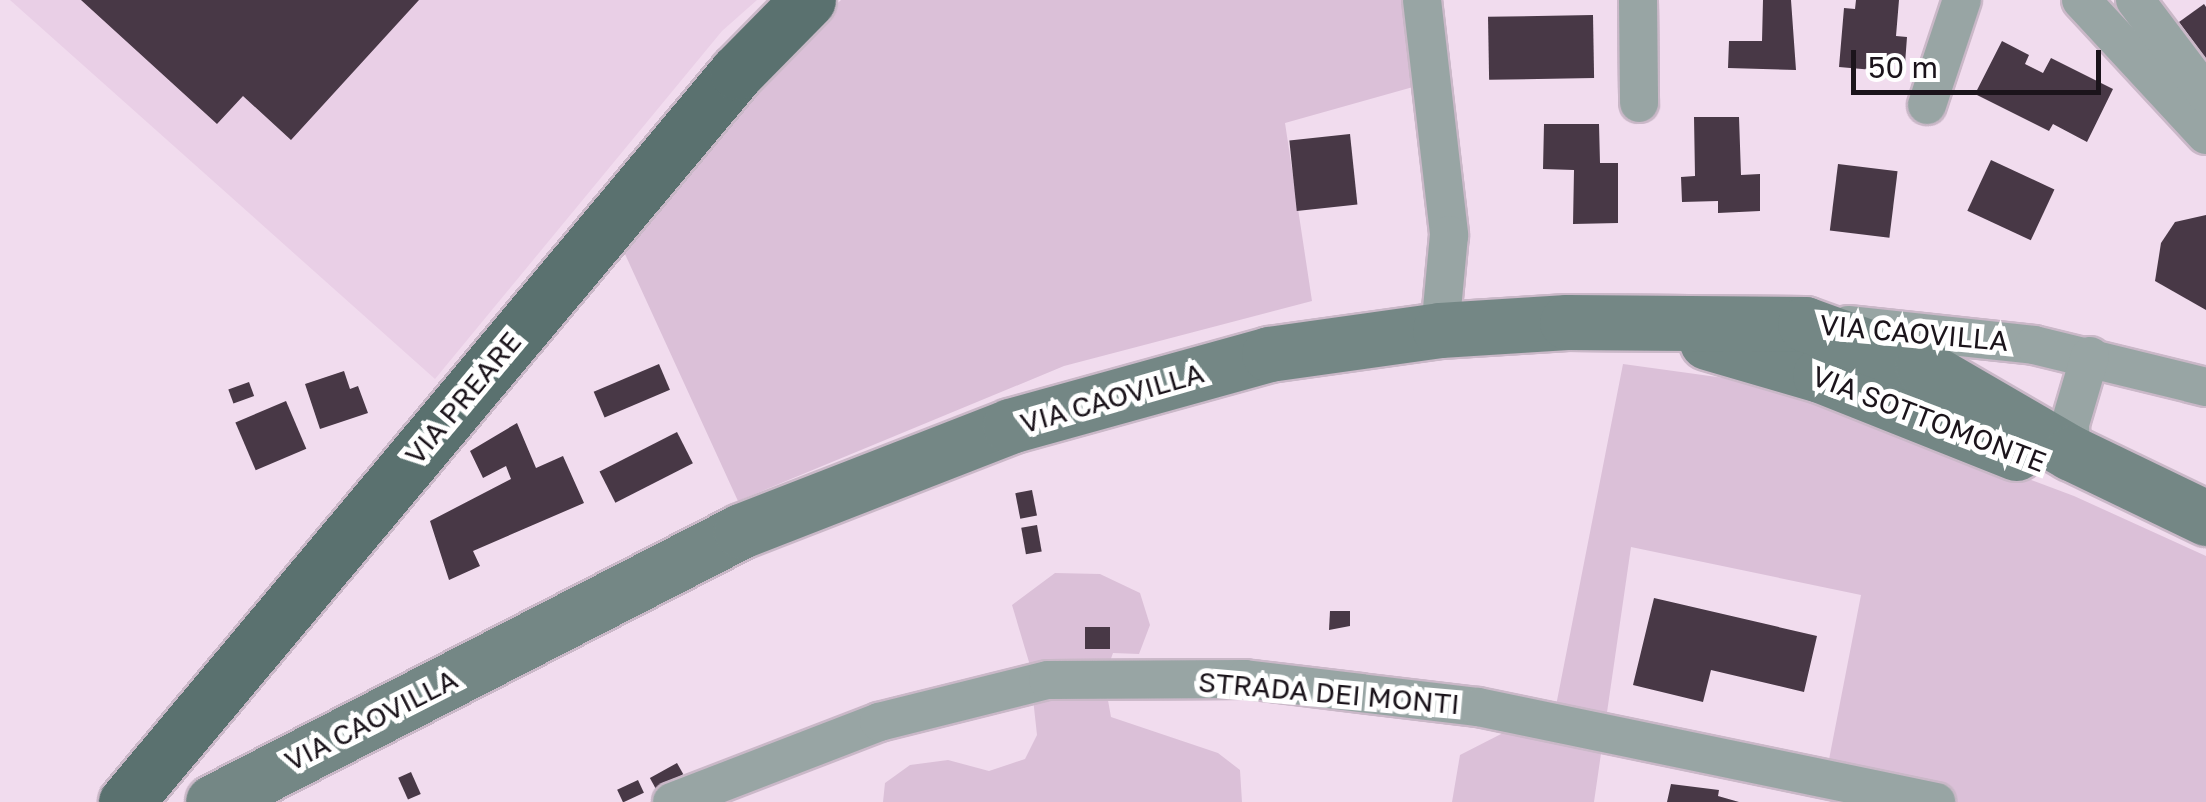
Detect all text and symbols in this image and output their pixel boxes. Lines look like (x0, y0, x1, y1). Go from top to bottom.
scale bar (1856, 30, 2106, 92)
text: 50 m (1868, 49, 1938, 85)
street label: VIA CAOVILLA (1818, 308, 2010, 358)
street label: VIA PREARE (398, 325, 528, 471)
street label: VIA CAOVILLA (1016, 356, 1208, 440)
street label: VIA SOTTOMONTE (1807, 359, 2051, 479)
street label: VIA CAOVILLA (279, 662, 463, 778)
street label: STRADA DEI MONTI (1197, 665, 1461, 721)

